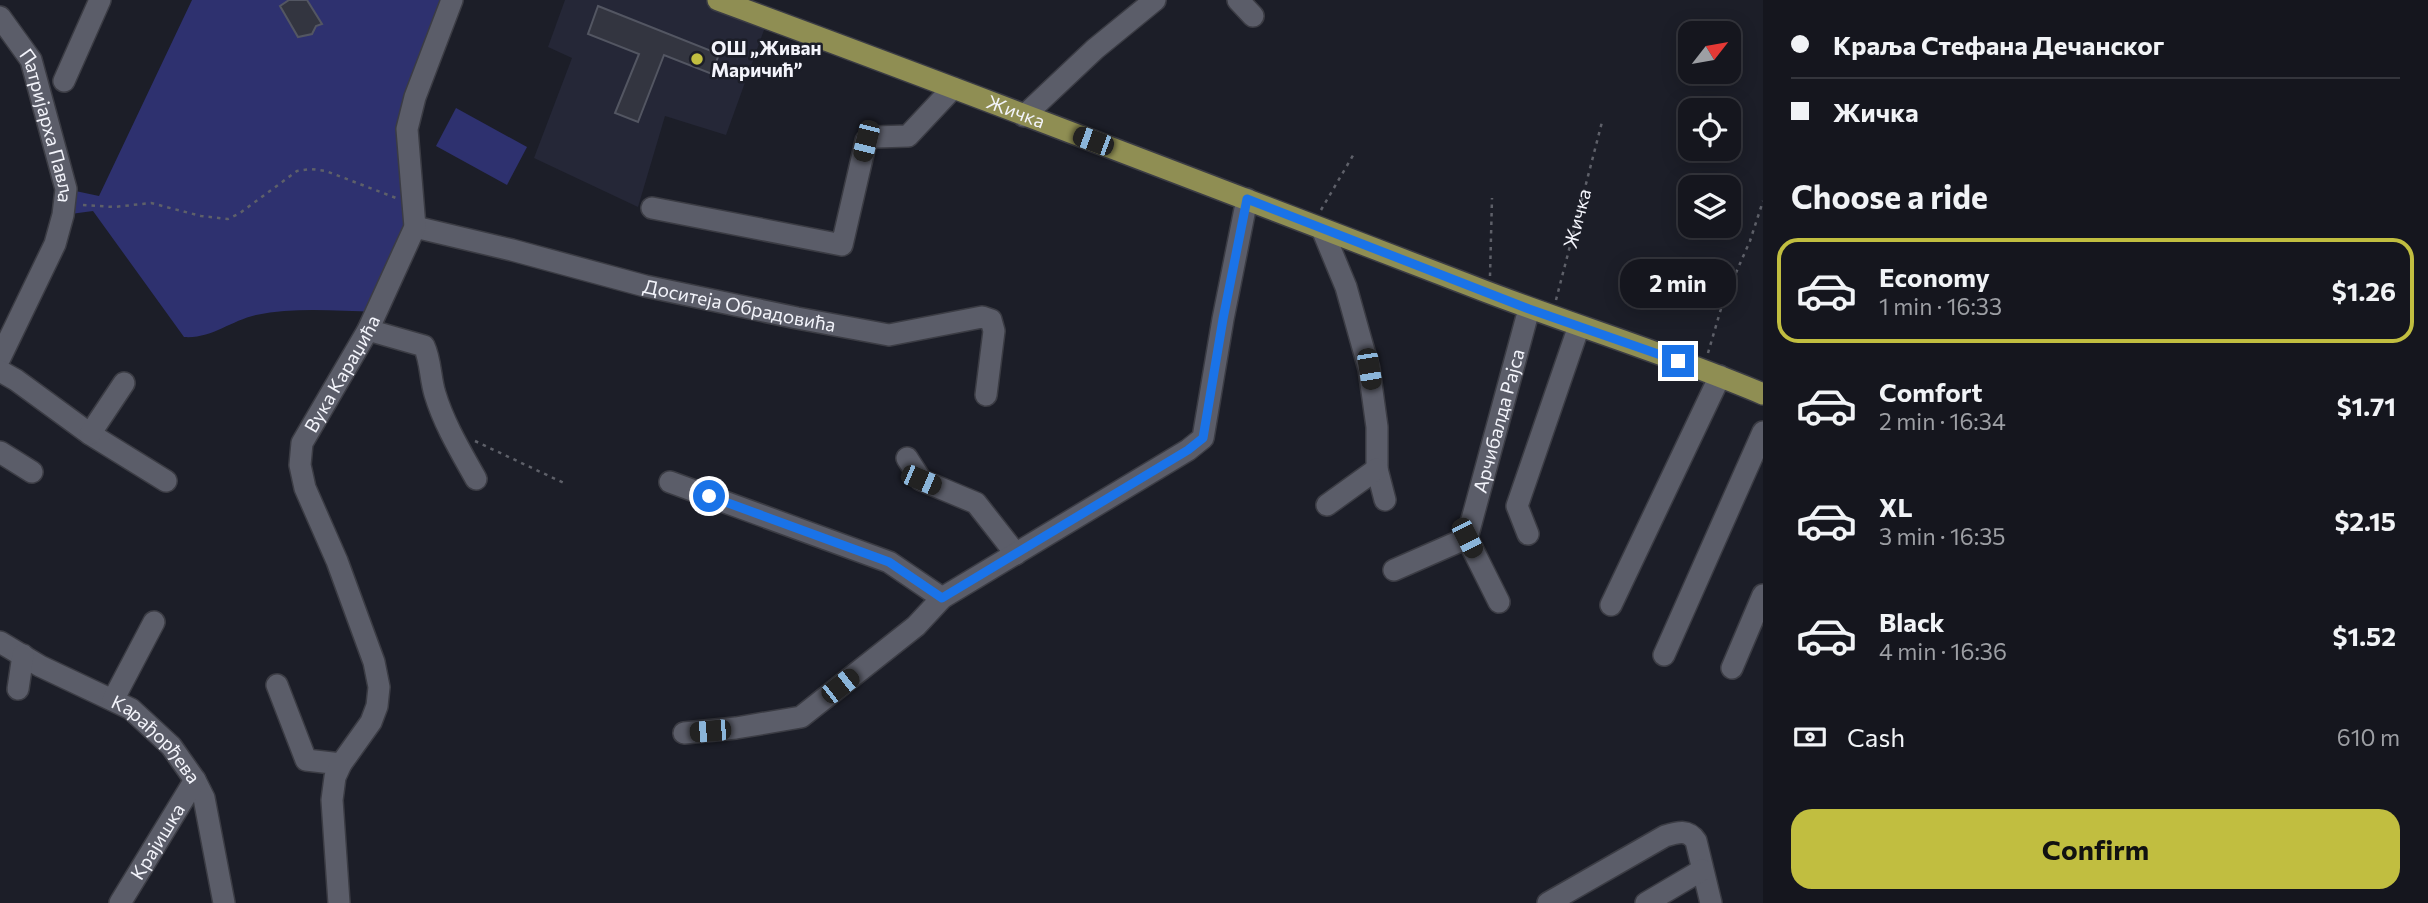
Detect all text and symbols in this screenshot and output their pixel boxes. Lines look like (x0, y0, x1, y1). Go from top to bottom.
north arrow (1678, 21, 1741, 84)
map controls (1678, 21, 1741, 238)
text: Краља Стефана Дечанског (1833, 29, 2164, 60)
place label: ОШ „Живан Маричић” (711, 36, 821, 81)
street label: Патријарха Павла (15, 44, 79, 204)
marker: ОШ „Живан Маричић” (689, 51, 705, 67)
street label: Жичка (984, 89, 1048, 132)
text: Жичка (1833, 96, 1919, 127)
button: locate (1678, 98, 1741, 161)
car (851, 118, 882, 164)
car (1070, 124, 1117, 158)
button: layers (1678, 175, 1741, 238)
text: Choose a ride (1791, 176, 1988, 216)
street label: Жичка (1558, 186, 1595, 251)
icon: car (1795, 259, 1858, 322)
callout: 2 min (1620, 260, 1736, 308)
text: Economy (1879, 261, 1990, 292)
text: 2 min (1649, 269, 1707, 297)
street label: Доситеја Обрадовића (641, 274, 838, 336)
text: $1.26 (2332, 275, 2396, 306)
text: 1 min · 16:33 (1879, 292, 2002, 320)
street label: Вука Караџића (299, 311, 384, 436)
route end (1662, 345, 1694, 377)
street label: Арчибалда Рајса (1468, 346, 1529, 495)
car (1356, 347, 1383, 391)
icon: car (1795, 374, 1858, 437)
text: Comfort (1879, 376, 1982, 407)
text: $1.71 (2337, 390, 2396, 421)
text: 2 min · 16:34 (1879, 407, 2006, 435)
car (898, 462, 945, 498)
route start (693, 480, 725, 512)
icon: car (1795, 489, 1858, 552)
text: XL (1879, 491, 1913, 522)
text: $2.15 (2334, 505, 2396, 536)
car (1449, 515, 1486, 561)
text: 3 min · 16:35 (1879, 522, 2005, 550)
icon: car (1795, 604, 1858, 667)
text: Black (1879, 606, 1945, 637)
text: $1.52 (2332, 620, 2396, 651)
text: 4 min · 16:36 (1879, 637, 2007, 665)
car (817, 665, 864, 707)
street label: Карађорђева (108, 690, 206, 787)
icon: cash (1791, 718, 1829, 756)
car (689, 719, 732, 743)
text: Cash (1847, 721, 1905, 752)
text: 610 m (2337, 723, 2400, 751)
street label: Крајишка (125, 799, 189, 884)
button: Confirm (1791, 809, 2400, 889)

